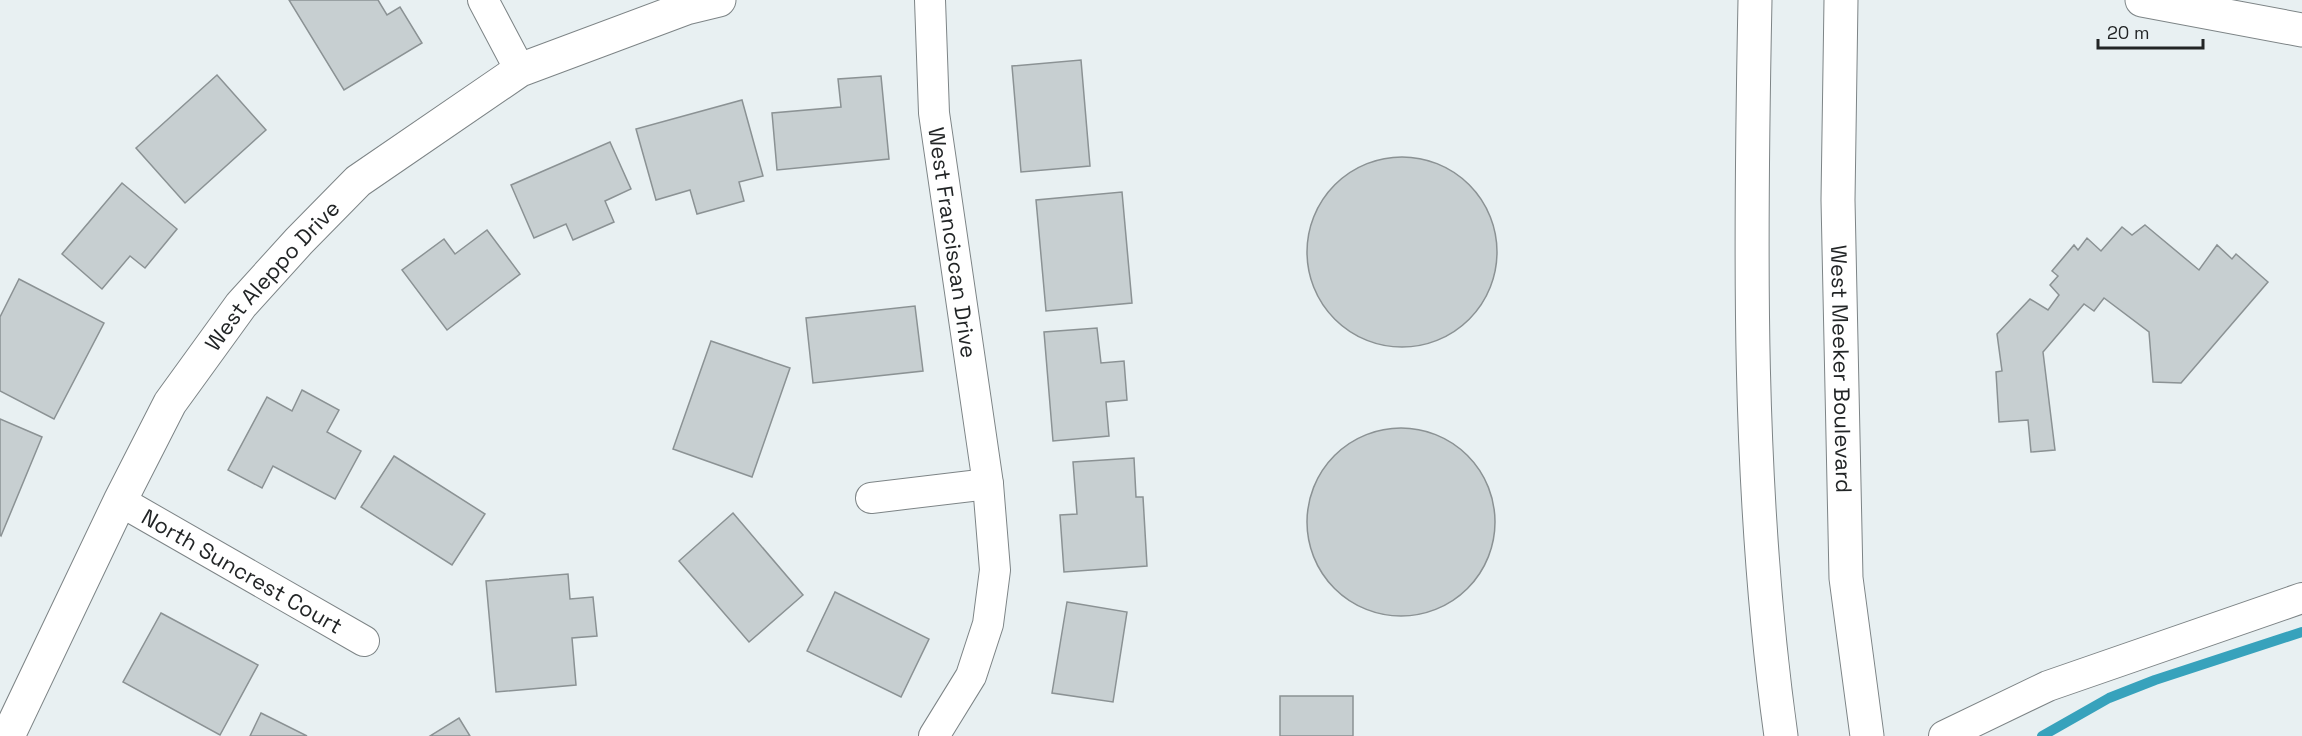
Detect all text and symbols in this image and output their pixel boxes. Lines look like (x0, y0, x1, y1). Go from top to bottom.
scale bar (2098, 12, 2203, 50)
text: 20 m (2107, 21, 2150, 44)
street label: West Franciscan Drive (922, 125, 983, 360)
street label: West Aleppo Drive (199, 194, 345, 356)
street label: West Meeker Boulevard (1825, 245, 1858, 493)
street label: North Suncrest Court (137, 503, 348, 640)

